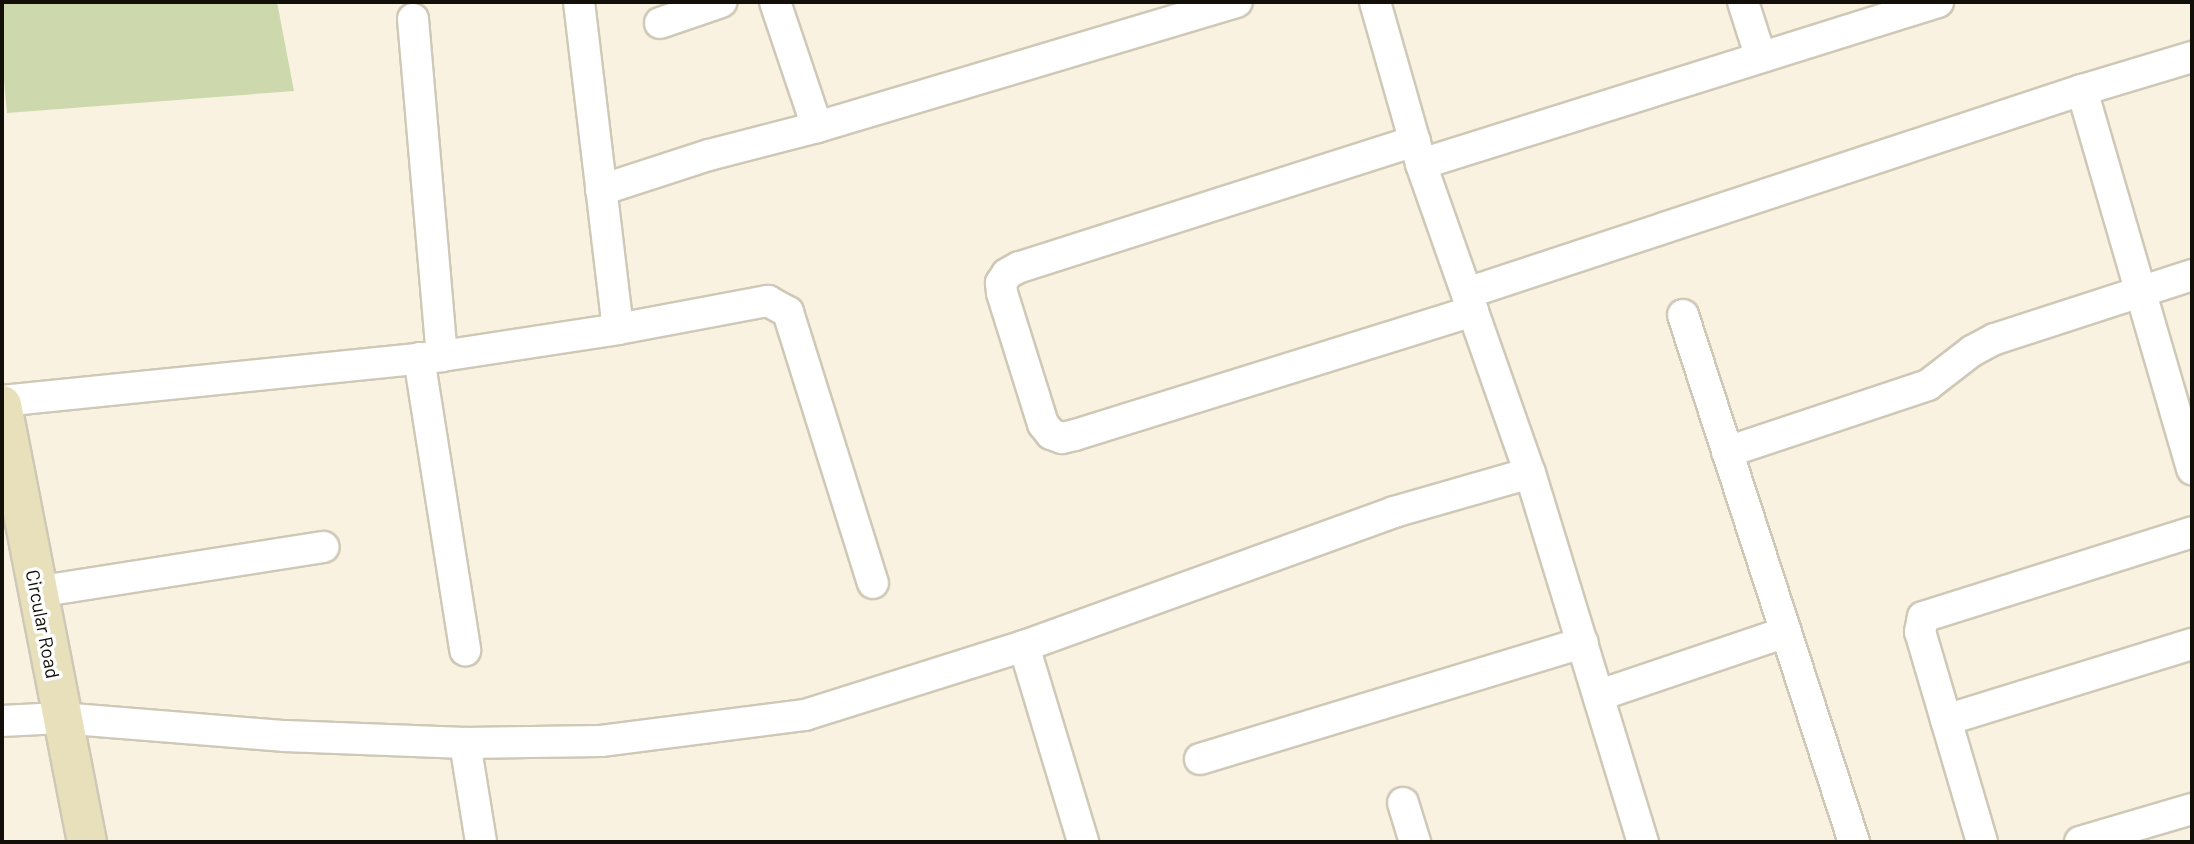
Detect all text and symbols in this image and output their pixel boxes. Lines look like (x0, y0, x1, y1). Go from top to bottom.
street label: Circular Road (21, 568, 65, 680)

